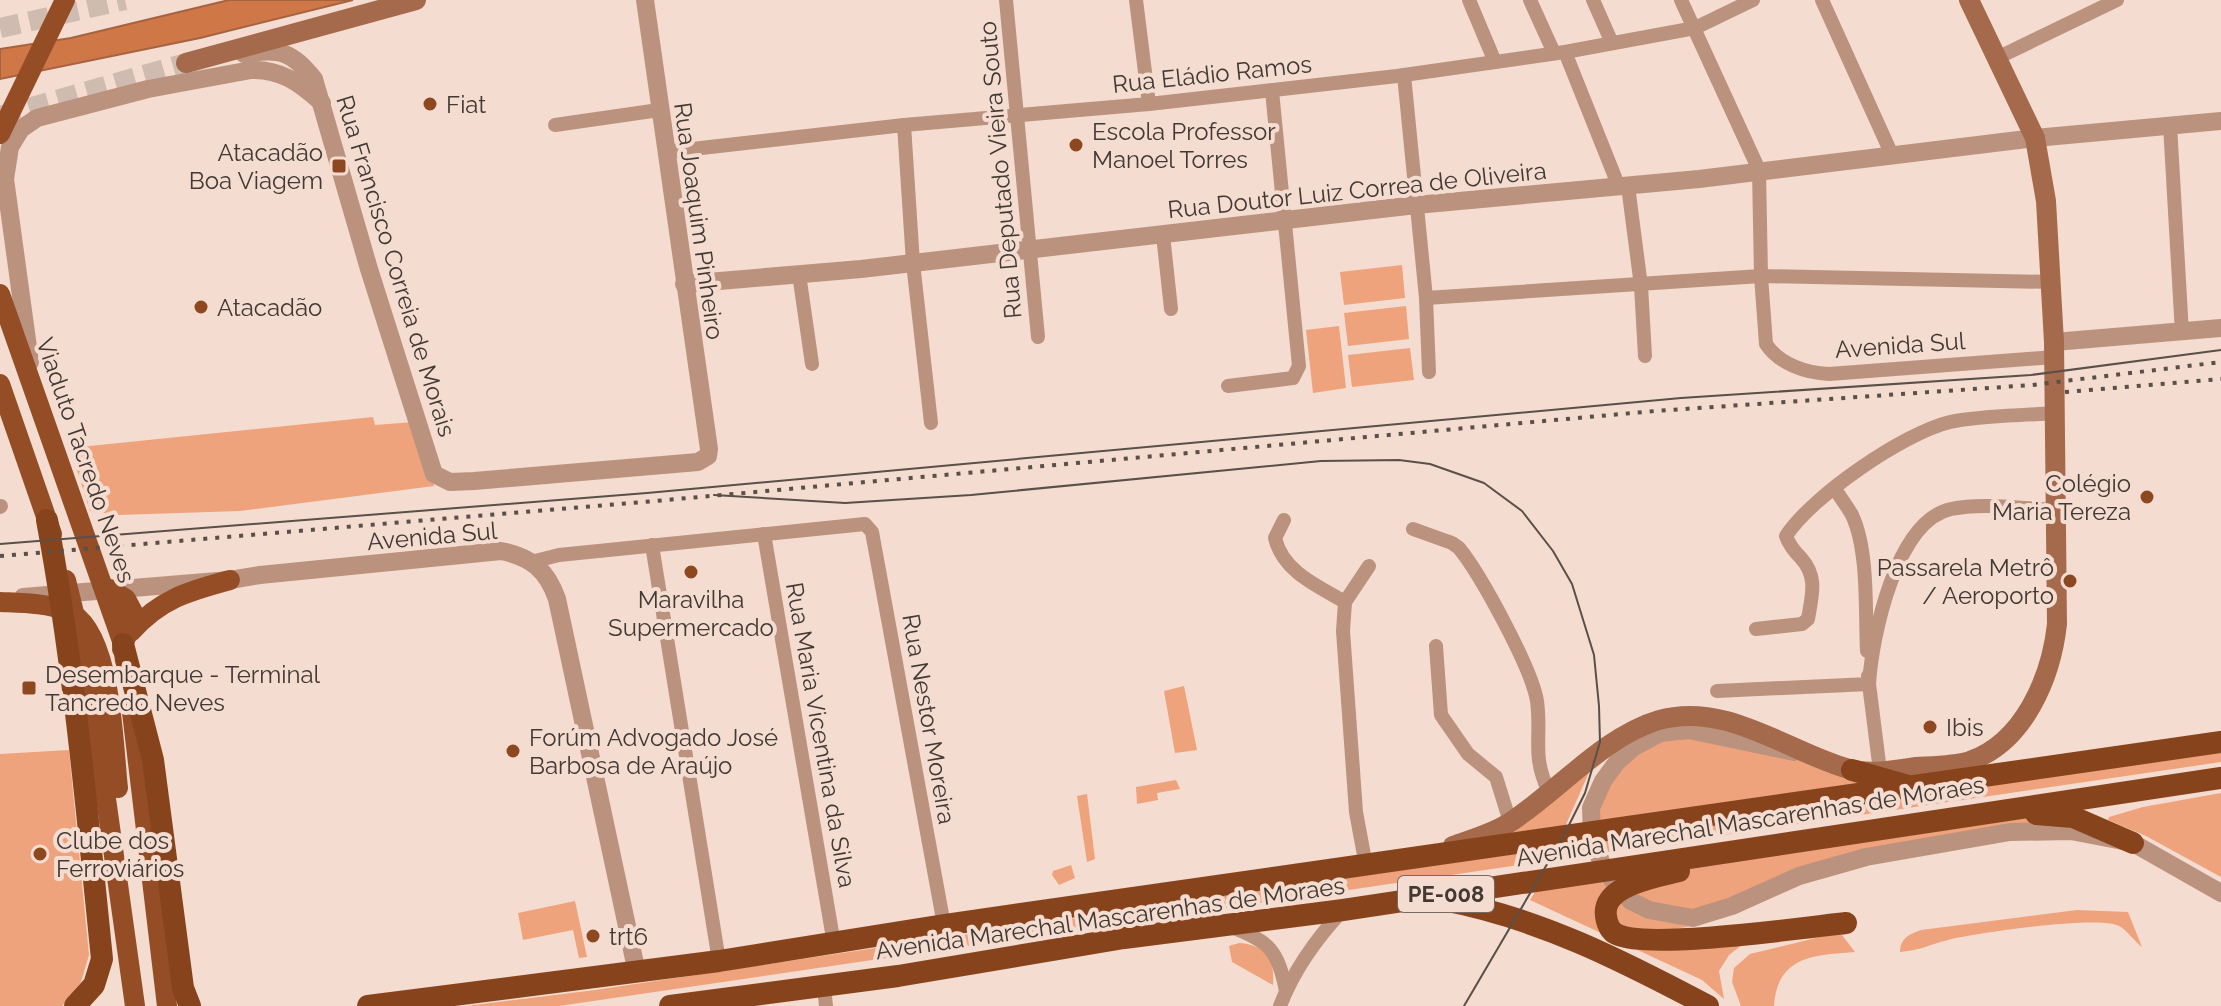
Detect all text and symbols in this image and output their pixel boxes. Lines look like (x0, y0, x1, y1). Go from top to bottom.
street label: Rua Deputado Vieira Souto (973, 20, 1027, 320)
street label: Rua Eládio Ramos (1111, 49, 1313, 99)
place label: Fiat (446, 90, 486, 119)
street label: Rua Francisco Correia de Morais (330, 92, 462, 440)
marker: Fiat (421, 95, 439, 113)
street label: Rua Joaquim Pinheiro (668, 101, 730, 341)
place label: Escola Professor Manoel Torres (1092, 117, 1276, 174)
marker: Escola Professor Manoel Torres (1067, 136, 1085, 154)
place label: Atacadão Boa Viagem (189, 138, 323, 195)
street label: Rua Doutor Luiz Correa de Oliveira (1166, 156, 1548, 224)
marker: Atacadão Boa Viagem (330, 157, 348, 175)
place label: Atacadão (217, 293, 322, 322)
marker: Atacadão (192, 298, 210, 316)
street label: Avenida Sul (1834, 326, 1967, 364)
street label: Viaduto Tacredo Neves (30, 334, 142, 586)
place label: Colégio Maria Tereza (1992, 469, 2131, 526)
marker: Colégio Maria Tereza (2138, 488, 2156, 506)
street label: Avenida Sul (366, 516, 499, 556)
place label: Passarela Metrô / Aeroporto (1877, 553, 2054, 610)
marker: Maravilha Supermercado (682, 563, 700, 581)
marker: Passarela Metrô / Aeroporto (2061, 572, 2079, 590)
street label: Rua Maria Vicentina da Silva (780, 580, 862, 890)
place label: Maravilha Supermercado (608, 585, 774, 642)
street label: Rua Nestor Moreira (896, 612, 962, 826)
place label: Desembarque - Terminal Tancredo Neves (45, 660, 321, 717)
marker: Desembarque - Terminal Tancredo Neves (20, 679, 38, 697)
place label: Ibis (1946, 713, 1984, 742)
marker: Ibis (1921, 718, 1939, 736)
place label: Forúm Advogado José Barbosa de Araújo (529, 723, 778, 780)
marker: Forúm Advogado José Barbosa de Araújo (504, 742, 522, 760)
street label: Avenida Marechal Mascarenhas de Moraes (1514, 770, 1986, 872)
place label: Clube dos Ferroviários (56, 826, 184, 883)
marker: Clube dos Ferroviários (31, 845, 49, 863)
street label: Avenida Marechal Mascarenhas de Moraes (873, 871, 1347, 965)
road number: PE-008 (1398, 876, 1494, 912)
place label: trt6 (609, 922, 648, 951)
marker: trt6 (584, 927, 602, 945)

